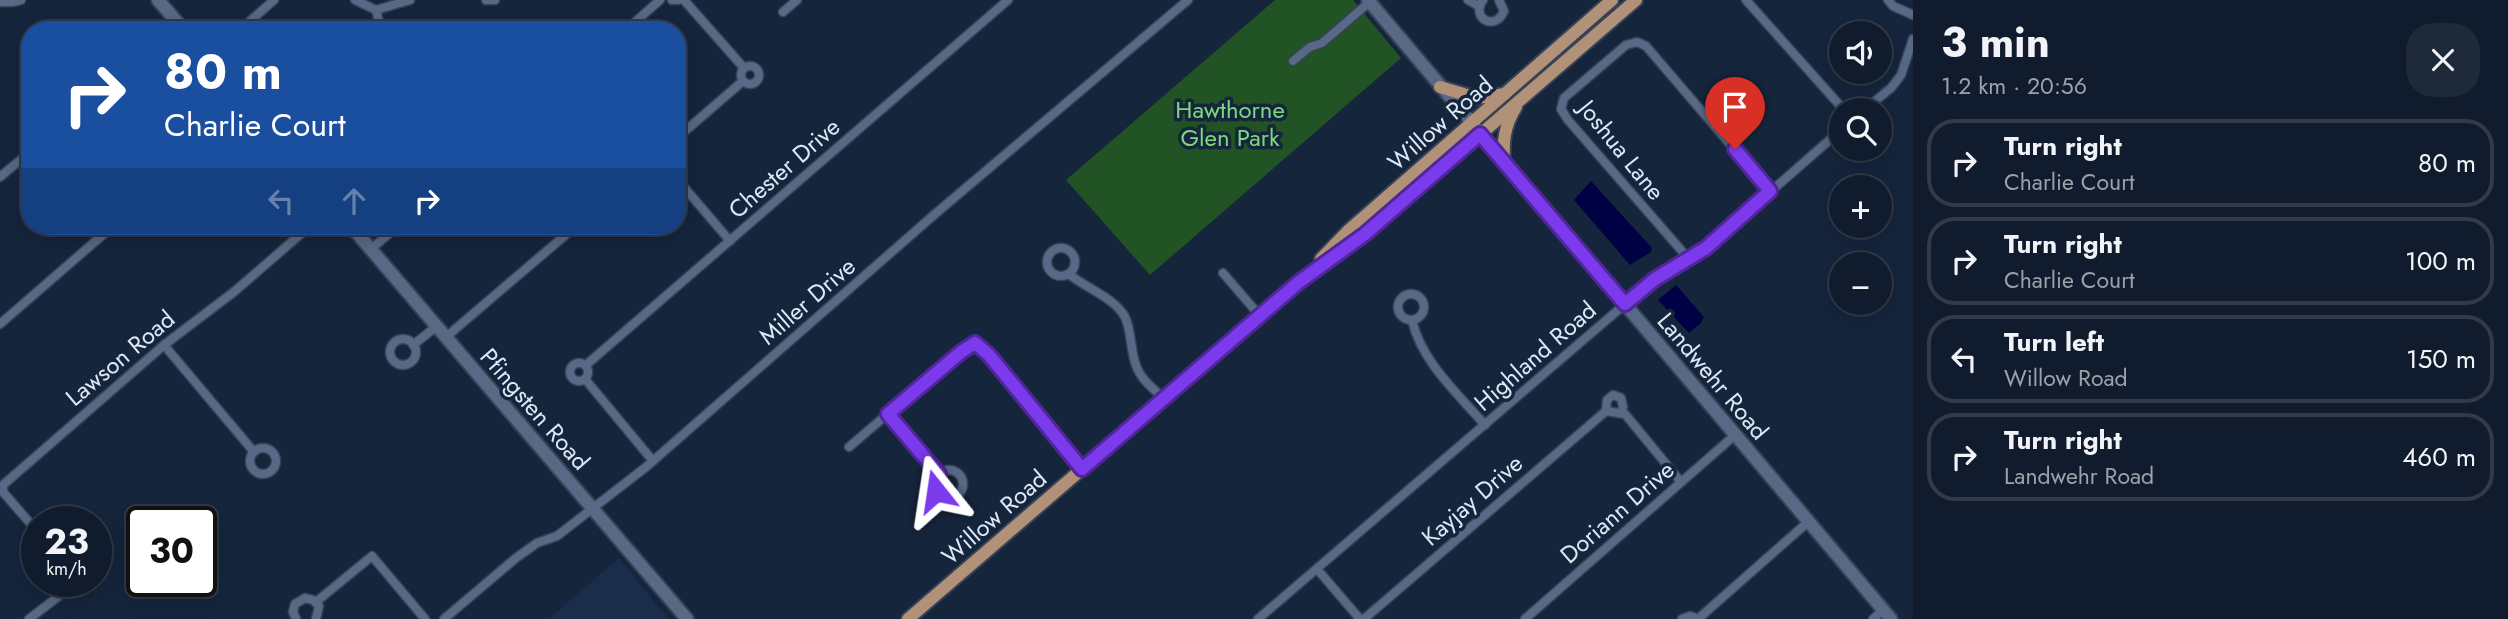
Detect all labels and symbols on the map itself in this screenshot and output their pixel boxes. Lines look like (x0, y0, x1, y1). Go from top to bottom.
street label: Willow Road (1380, 67, 1500, 179)
pin (1705, 77, 1765, 149)
street label: Joshua Lane (1569, 90, 1673, 208)
park label: Hawthorne Glen Park (1175, 92, 1285, 155)
street label: Chester Drive (720, 110, 848, 226)
street label: Miller Drive (751, 249, 863, 353)
street label: Highland Road (1466, 293, 1604, 419)
street label: Lawson Road (58, 302, 182, 414)
street label: Landwehr Road (1649, 305, 1777, 447)
street label: Pfingsten Road (472, 340, 598, 478)
street label: Kayjay Drive (1414, 446, 1530, 554)
street label: Doriann Drive (1552, 452, 1682, 572)
position arrow (899, 454, 973, 528)
street label: Willow Road (934, 461, 1054, 573)
speed limit sign: 30 (126, 506, 217, 597)

